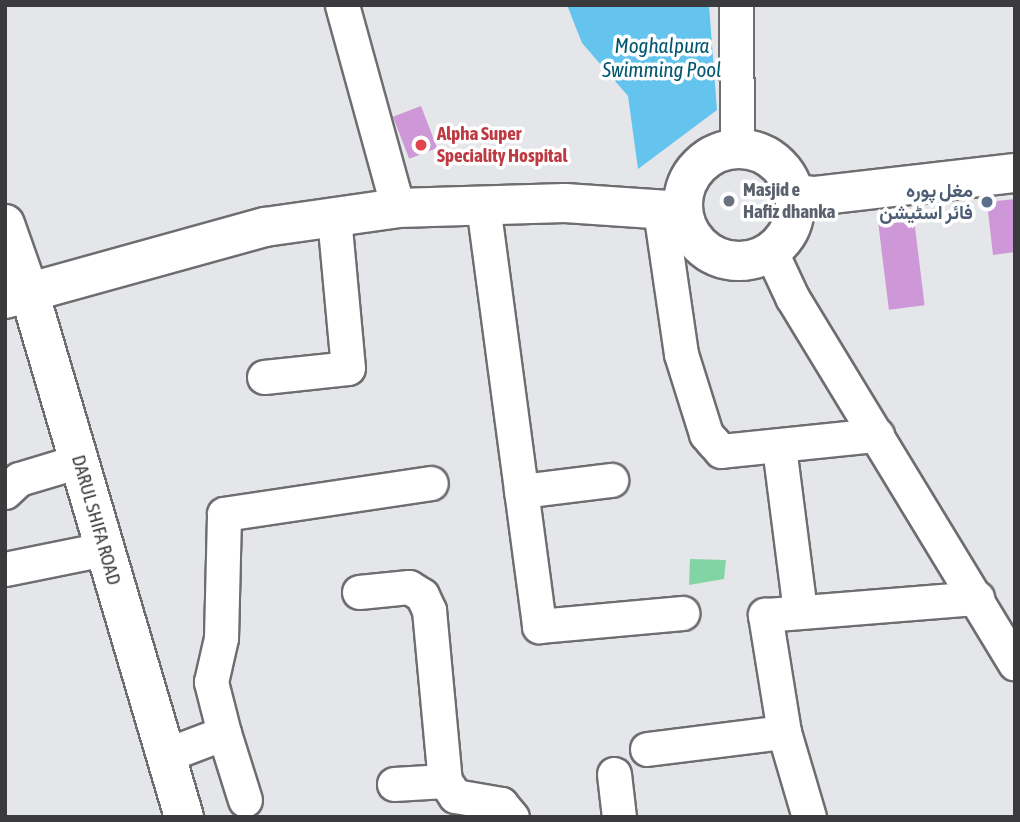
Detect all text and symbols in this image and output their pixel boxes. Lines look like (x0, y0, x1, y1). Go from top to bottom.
water label: Moghalpura Swimming Pool (602, 32, 722, 82)
place label: Alpha Super Speciality Hospital (437, 123, 567, 167)
marker: Alpha Super Speciality Hospital (411, 135, 431, 155)
place label: Masjid e Hafiz dhanka (743, 179, 835, 223)
place label: مغل پورہ فائر اسٹیشن (879, 180, 973, 224)
marker: Masjid e Hafiz dhanka (721, 193, 737, 209)
marker: مغل پورہ فائر اسٹیشن (979, 194, 995, 210)
street label: DARUL SHIFA ROAD (67, 452, 125, 588)

